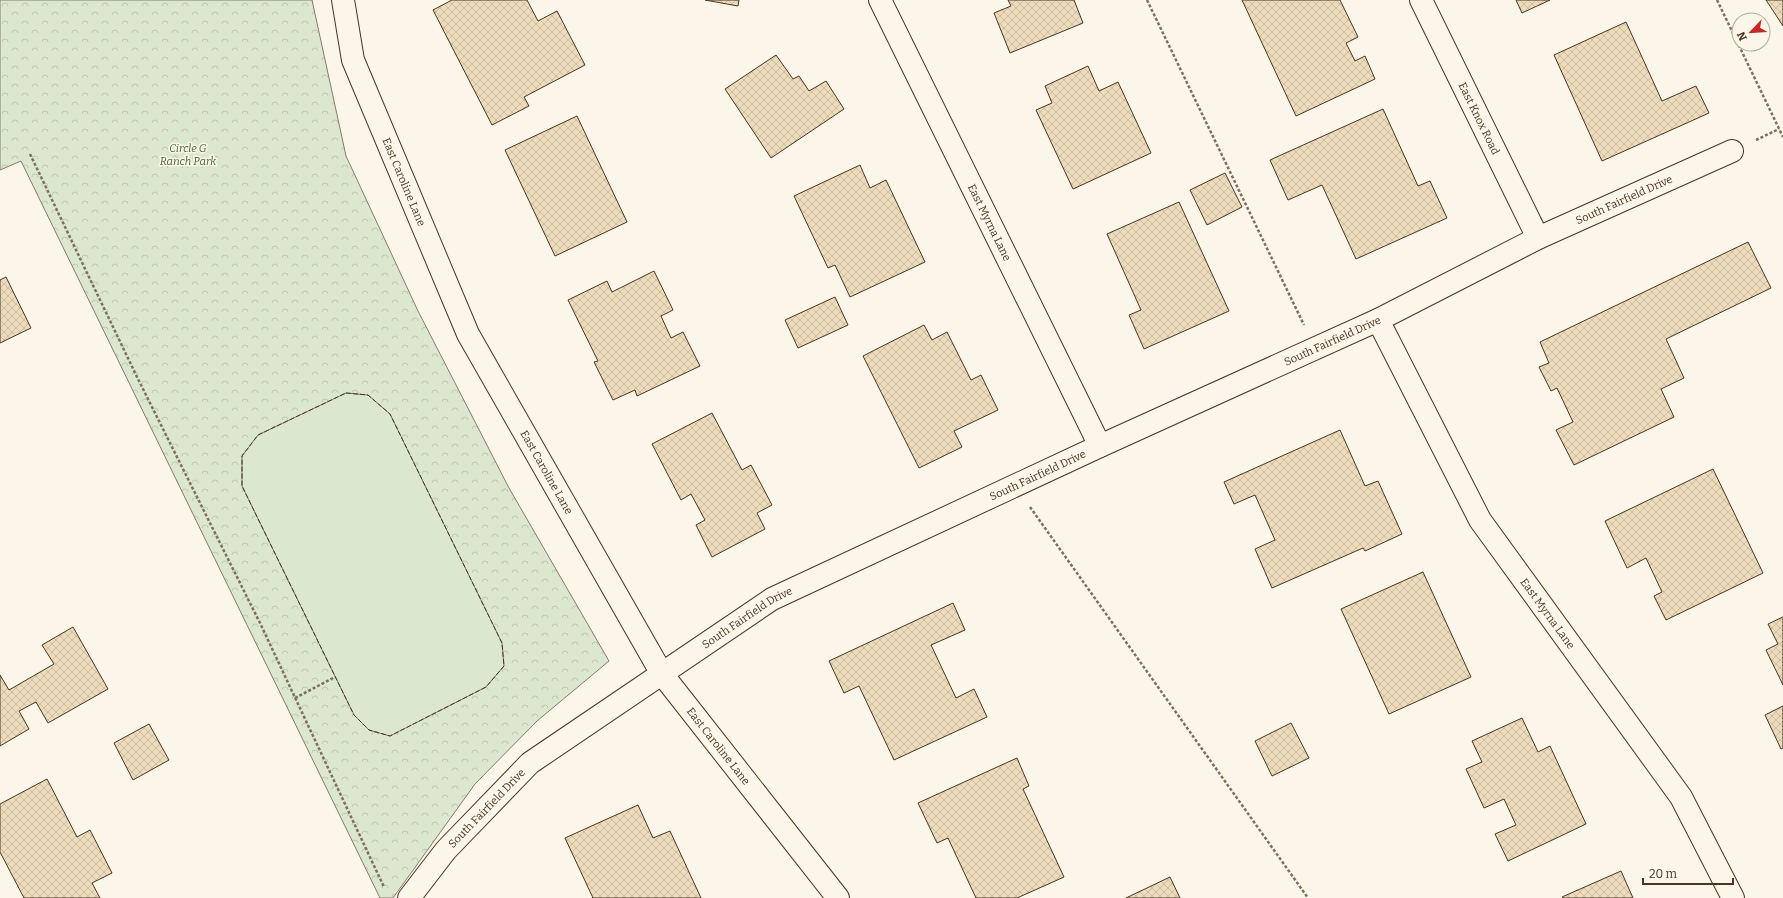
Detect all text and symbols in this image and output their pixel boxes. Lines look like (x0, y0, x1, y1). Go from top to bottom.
north arrow (1731, 12, 1771, 52)
text: N (1734, 29, 1750, 43)
street label: East Knox Road (1456, 80, 1503, 157)
street label: East Caroline Lane (380, 136, 428, 228)
park label: Circle G Ranch Park (160, 142, 217, 168)
street label: South Fairfield Drive (1573, 172, 1674, 227)
street label: East Myrna Lane (965, 182, 1014, 263)
street label: South Fairfield Drive (1282, 313, 1383, 368)
street label: East Caroline Lane (518, 428, 576, 516)
street label: South Fairfield Drive (987, 447, 1088, 503)
street label: East Myrna Lane (1518, 576, 1578, 651)
street label: South Fairfield Drive (699, 584, 794, 651)
street label: East Caroline Lane (684, 705, 753, 787)
street label: South Fairfield Drive (446, 766, 528, 850)
scale bar (1643, 860, 1733, 886)
text: 20 m (1649, 867, 1678, 881)

